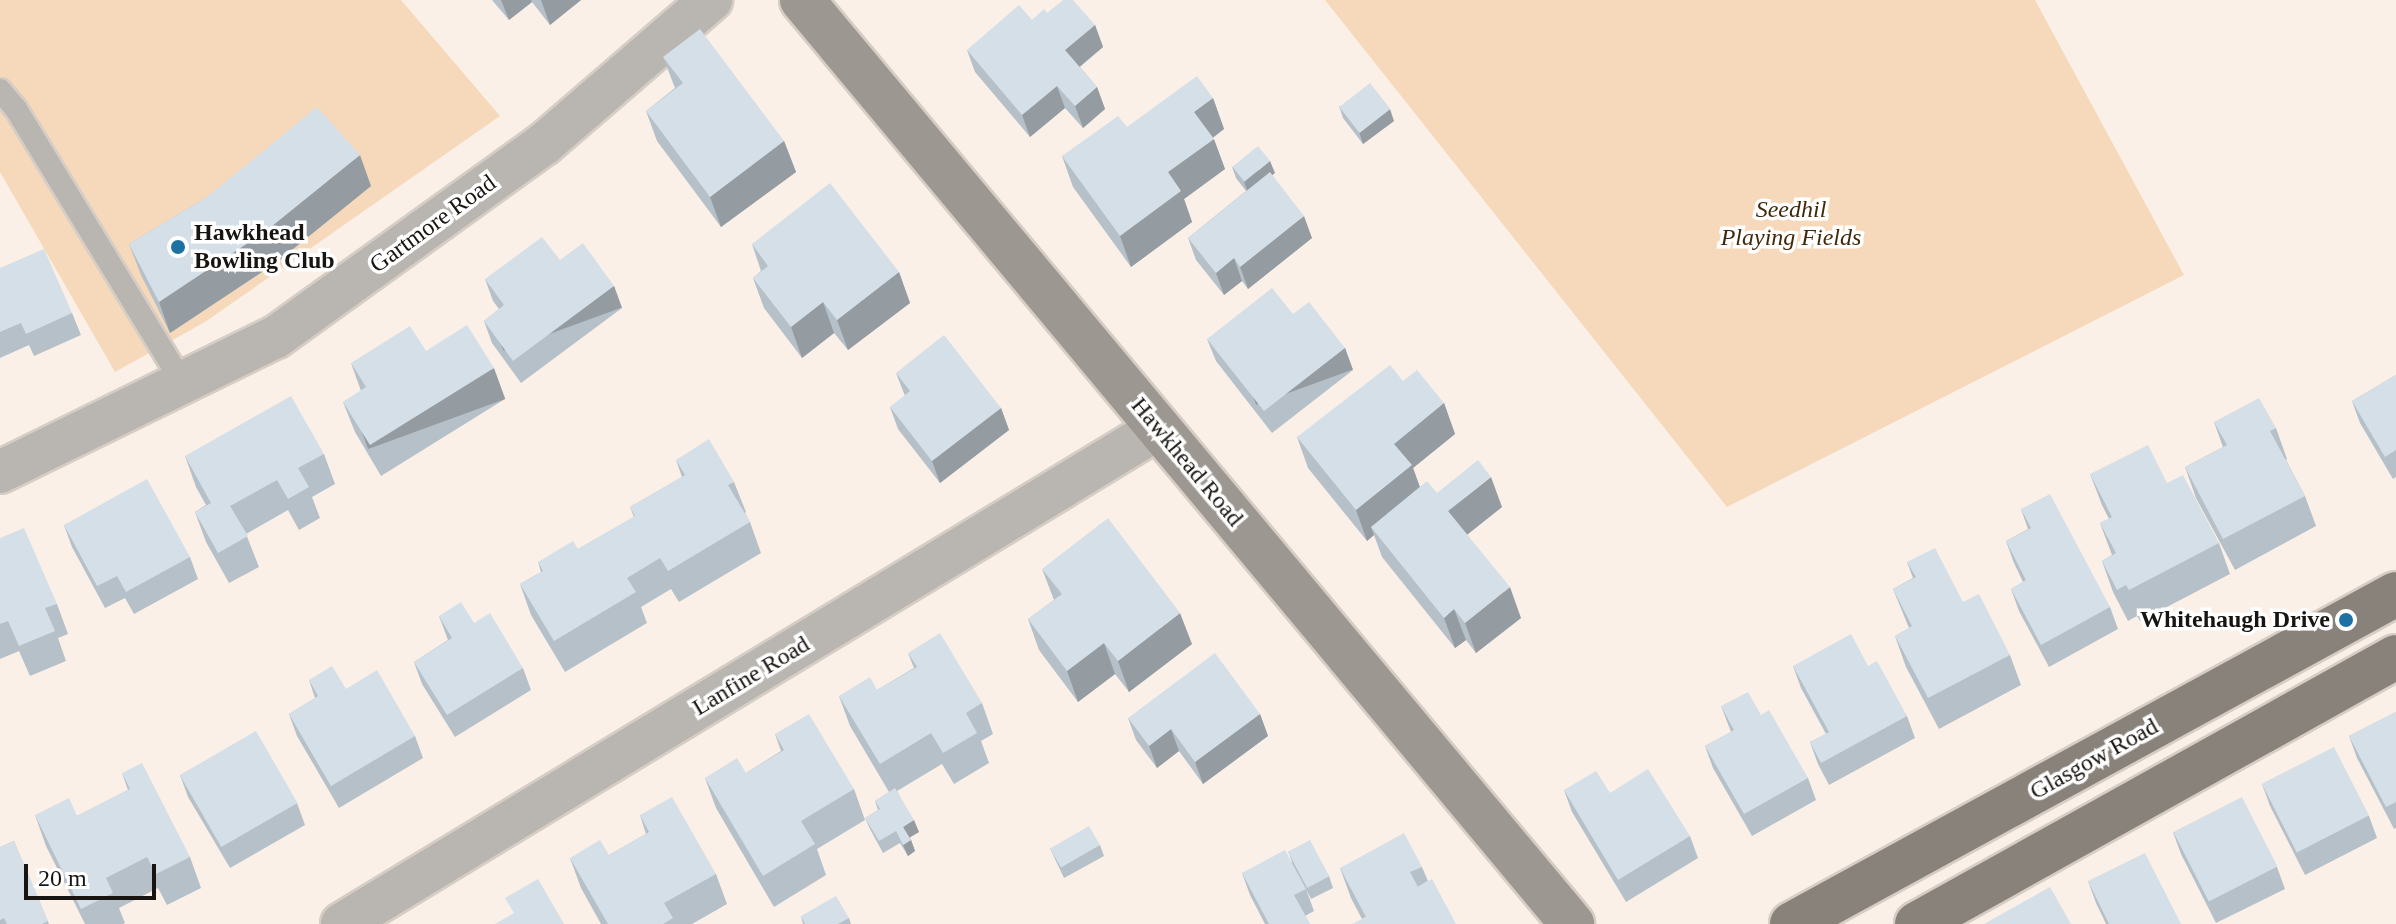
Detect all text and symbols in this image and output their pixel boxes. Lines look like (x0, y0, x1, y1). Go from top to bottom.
street label: Gartmore Road (364, 169, 502, 279)
park label: Seedhil Playing Fields (1721, 196, 1861, 252)
place label: Hawkhead Bowling Club (194, 219, 335, 275)
marker: Hawkhead Bowling Club (169, 238, 187, 256)
street label: Hawkhead Road (1125, 392, 1249, 532)
place label: Whitehaugh Drive (2140, 606, 2330, 634)
marker: Whitehaugh Drive (2337, 611, 2355, 629)
street label: Lanfine Road (687, 630, 815, 722)
street label: Glasgow Road (2025, 712, 2163, 806)
scale bar (28, 848, 160, 898)
text: 20 m (38, 865, 87, 891)

